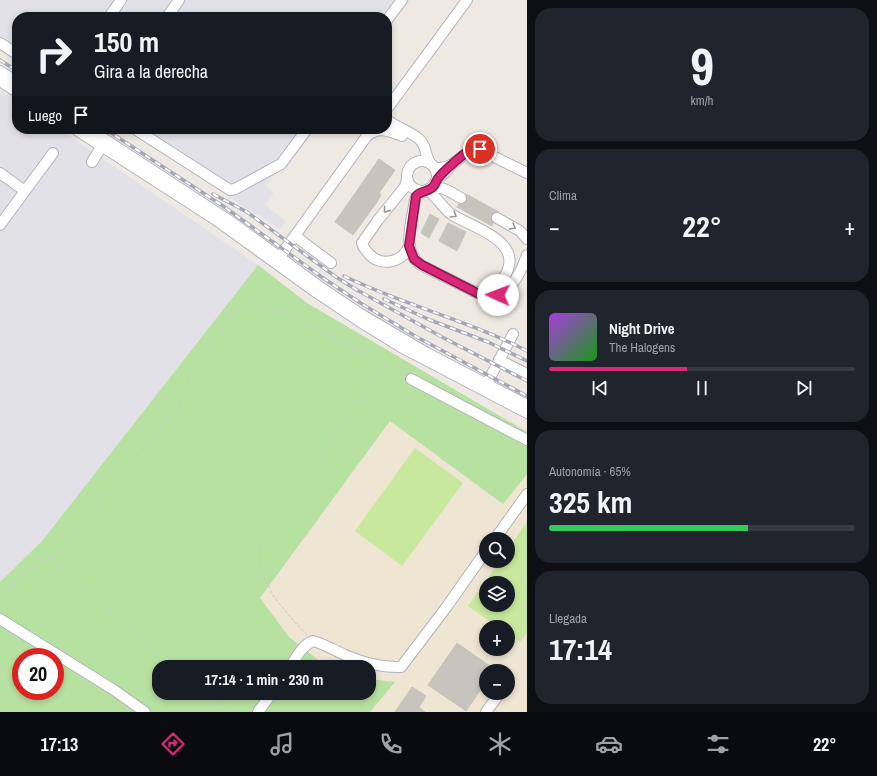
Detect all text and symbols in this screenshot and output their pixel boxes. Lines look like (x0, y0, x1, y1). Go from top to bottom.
text: 150 m (94, 23, 159, 61)
icon: right (28, 28, 80, 80)
text: 9 (690, 31, 714, 101)
text: Gira a la derecha (94, 59, 208, 84)
text: km/h (690, 92, 714, 109)
icon: arrive (70, 104, 92, 126)
text: Luego (28, 105, 62, 126)
pin (463, 132, 497, 166)
icon: arrive (469, 138, 491, 160)
text: Clima (549, 187, 577, 204)
one-way arrow (384, 205, 391, 213)
text: 22° (682, 206, 722, 246)
one-way arrow (450, 211, 457, 218)
text: − (549, 212, 560, 242)
text: + (844, 212, 855, 242)
one-way arrow (509, 222, 516, 229)
position arrow (477, 274, 519, 316)
text: Night Drive (609, 318, 675, 339)
text: The Halogens (609, 339, 675, 356)
icon: previous (589, 377, 611, 399)
icon: pause (691, 377, 713, 399)
icon: next (793, 377, 815, 399)
text: Autonomía · 65% (549, 463, 631, 480)
text: 325 km (549, 482, 632, 522)
map controls (479, 532, 515, 700)
button: search (479, 532, 515, 568)
button: layers (479, 576, 515, 612)
text: Llegada (549, 610, 587, 627)
button: + (479, 620, 515, 656)
text: 17:14 (549, 629, 612, 669)
speed limit sign: 20 (12, 648, 64, 700)
button: − (479, 664, 515, 700)
text: 17:14 · 1 min · 230 m (205, 669, 323, 690)
icon: directions (159, 730, 187, 758)
icon: music (268, 730, 296, 758)
icon: phone (377, 730, 405, 758)
icon: climate (486, 730, 514, 758)
icon: car (595, 730, 623, 758)
icon: filters (704, 730, 732, 758)
text: 17:13 (40, 732, 78, 757)
text: 22° (813, 732, 837, 757)

